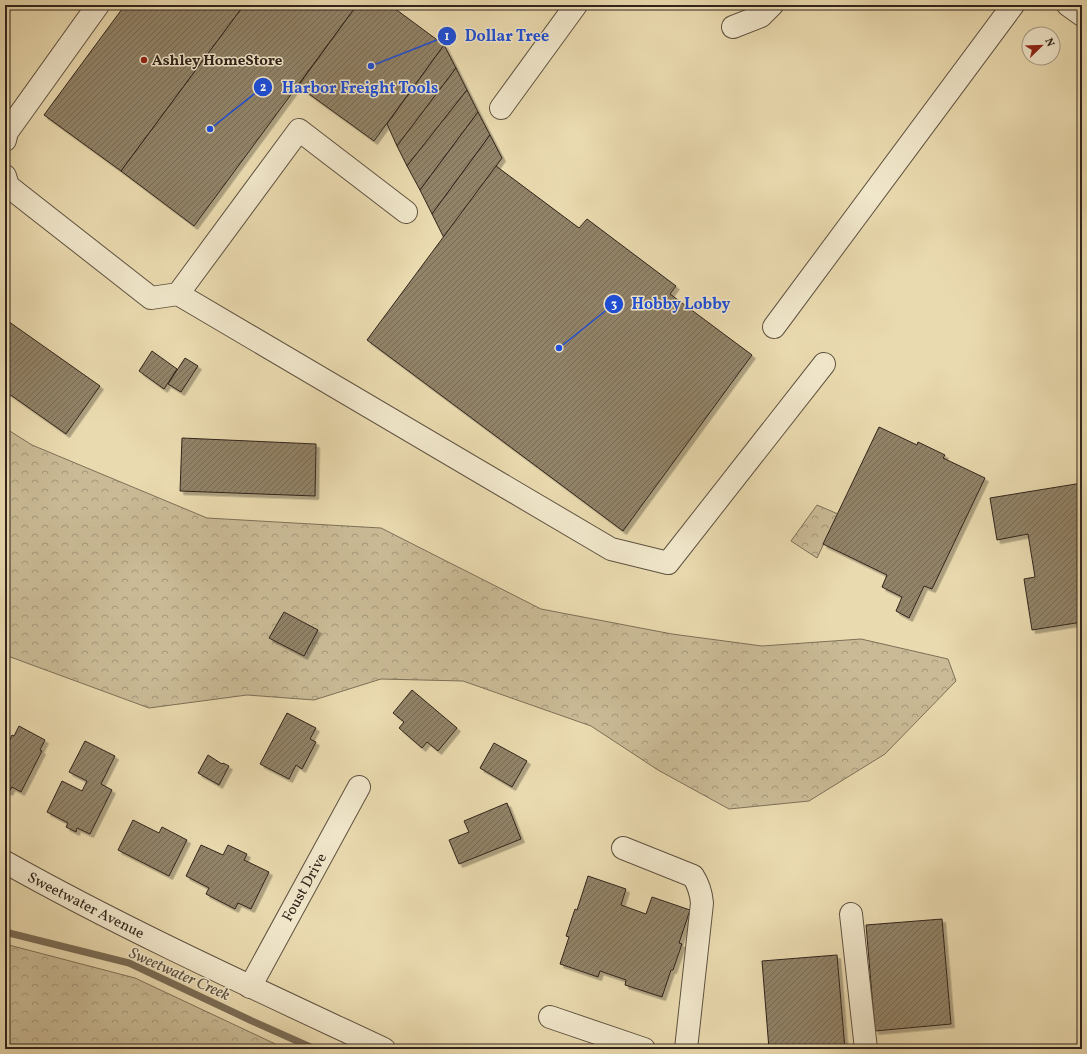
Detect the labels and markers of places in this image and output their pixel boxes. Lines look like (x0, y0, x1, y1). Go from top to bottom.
callout: Dollar Tree (437, 22, 558, 50)
place label: Ashley HomeStore (152, 51, 283, 72)
marker: Ashley HomeStore (139, 55, 149, 65)
callout: Harbor Freight Tools (253, 73, 446, 101)
callout: Hobby Lobby (604, 290, 739, 318)

